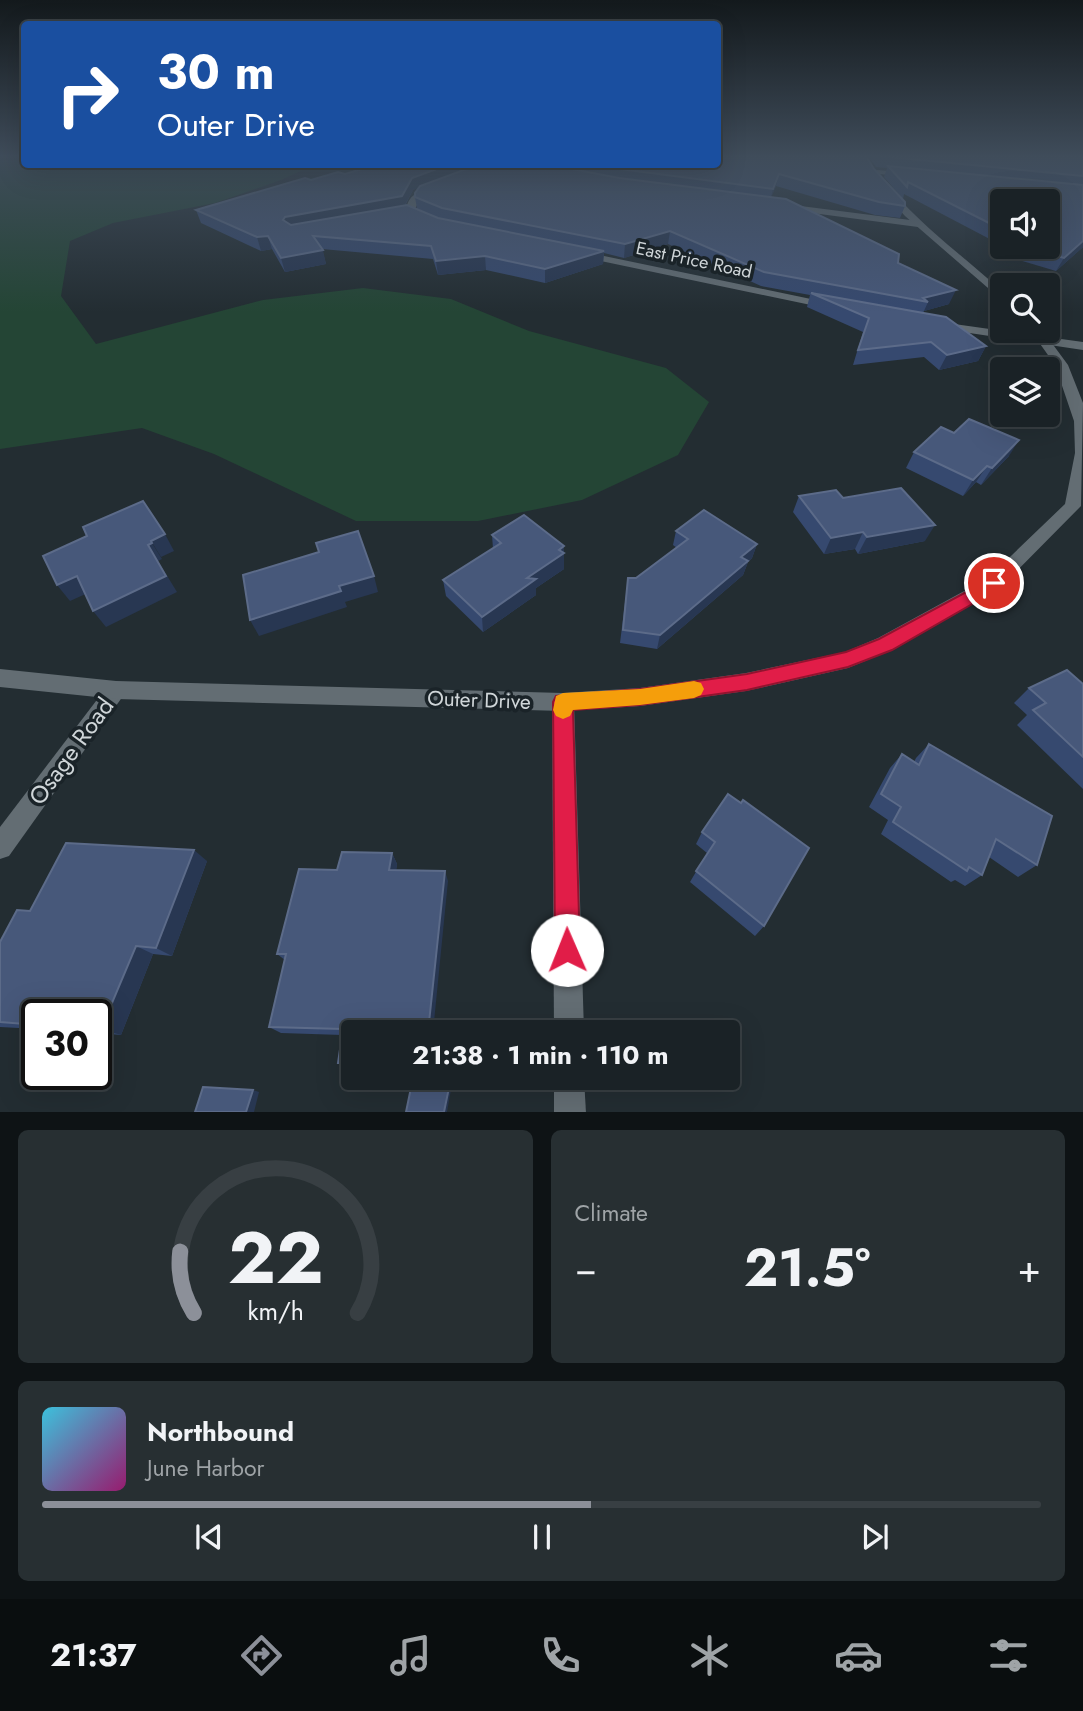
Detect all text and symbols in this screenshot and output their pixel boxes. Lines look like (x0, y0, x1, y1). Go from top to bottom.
text: 30 m (157, 37, 275, 107)
icon: right (42, 49, 133, 140)
text: Outer Drive (157, 102, 315, 148)
map controls (990, 189, 1060, 427)
button: sound (990, 189, 1060, 259)
street label: East Price Road (634, 235, 754, 285)
button: search (990, 273, 1060, 343)
button: layers (990, 357, 1060, 427)
pin (964, 553, 1024, 613)
icon: arrive (975, 564, 1013, 602)
street label: Outer Drive (427, 683, 532, 717)
street label: Osage Road (20, 690, 122, 812)
position arrow (530, 913, 604, 987)
speed limit sign: 30 (21, 999, 112, 1090)
text: 21:38 · 1 min · 110 m (412, 1036, 669, 1074)
text: Climate (575, 1196, 648, 1230)
text: 22 (227, 1205, 323, 1310)
text: 21.5° (744, 1230, 870, 1306)
text: − (575, 1241, 597, 1296)
text: + (1018, 1241, 1041, 1296)
text: km/h (247, 1292, 304, 1328)
text: Northbound (147, 1413, 294, 1451)
text: June Harbor (147, 1451, 264, 1485)
icon: previous (190, 1518, 228, 1556)
icon: pause (523, 1518, 561, 1556)
icon: next (856, 1518, 894, 1556)
icon: directions (237, 1631, 286, 1680)
icon: music (386, 1631, 435, 1680)
icon: phone (536, 1631, 585, 1680)
icon: climate (685, 1631, 734, 1680)
icon: car (834, 1631, 883, 1680)
icon: filters (984, 1631, 1033, 1680)
text: 21:37 (50, 1632, 136, 1678)

